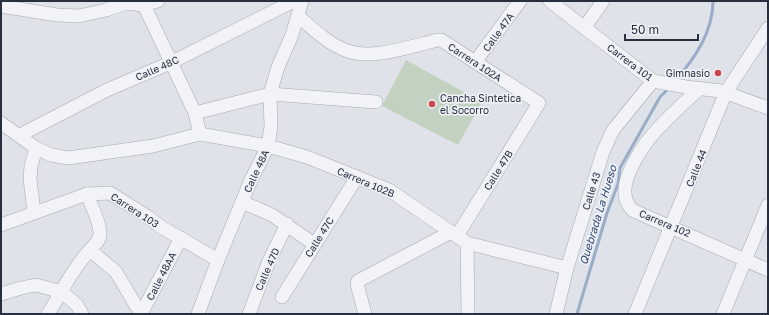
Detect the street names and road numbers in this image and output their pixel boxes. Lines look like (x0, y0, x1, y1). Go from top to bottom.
street label: Calle 47A (480, 10, 516, 54)
street label: Carrera 102A (446, 40, 504, 84)
street label: Carrera 101 (605, 41, 655, 83)
street label: Calle 48C (134, 53, 181, 83)
street label: Calle 48A (241, 147, 271, 194)
street label: Calle 47B (481, 147, 515, 192)
street label: Calle 44 (683, 148, 709, 188)
street label: Carrera 102B (335, 164, 397, 200)
street label: Calle 43 (580, 170, 602, 211)
street label: Carrera 103 (109, 190, 161, 230)
street label: Carrera 102 (637, 207, 693, 239)
street label: Calle 47C (302, 214, 336, 259)
street label: Calle 47D (252, 246, 282, 292)
street label: Calle 48AA (144, 249, 178, 302)

